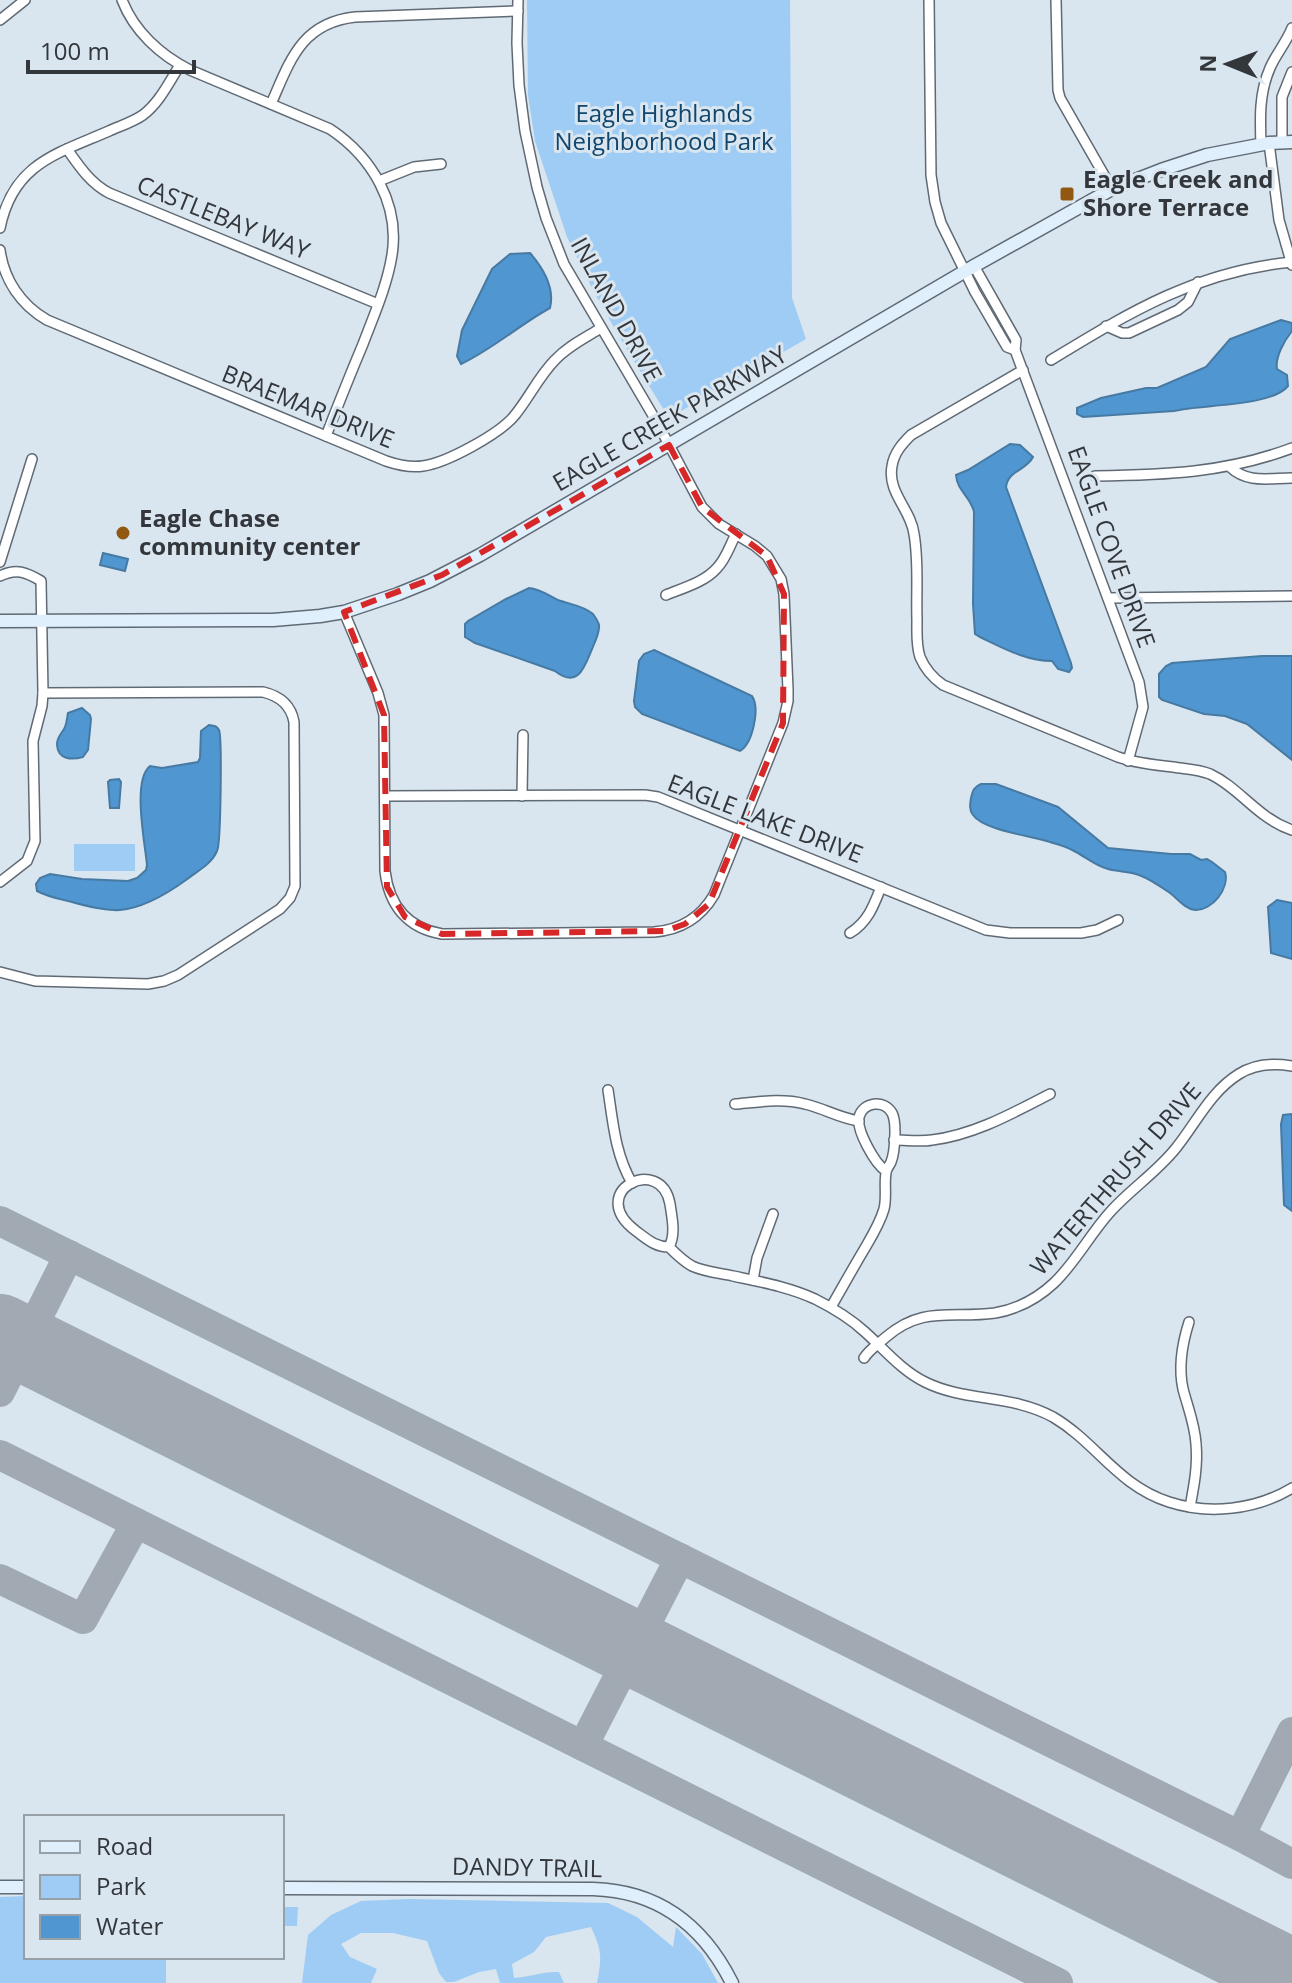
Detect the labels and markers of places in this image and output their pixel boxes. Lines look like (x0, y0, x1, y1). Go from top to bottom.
place label: Eagle Creek and Shore Terrace (1083, 162, 1273, 223)
marker: Eagle Creek and Shore Terrace (1058, 185, 1076, 203)
place label: Eagle Chase community center (139, 501, 360, 562)
marker: Eagle Chase community center (114, 524, 132, 542)

